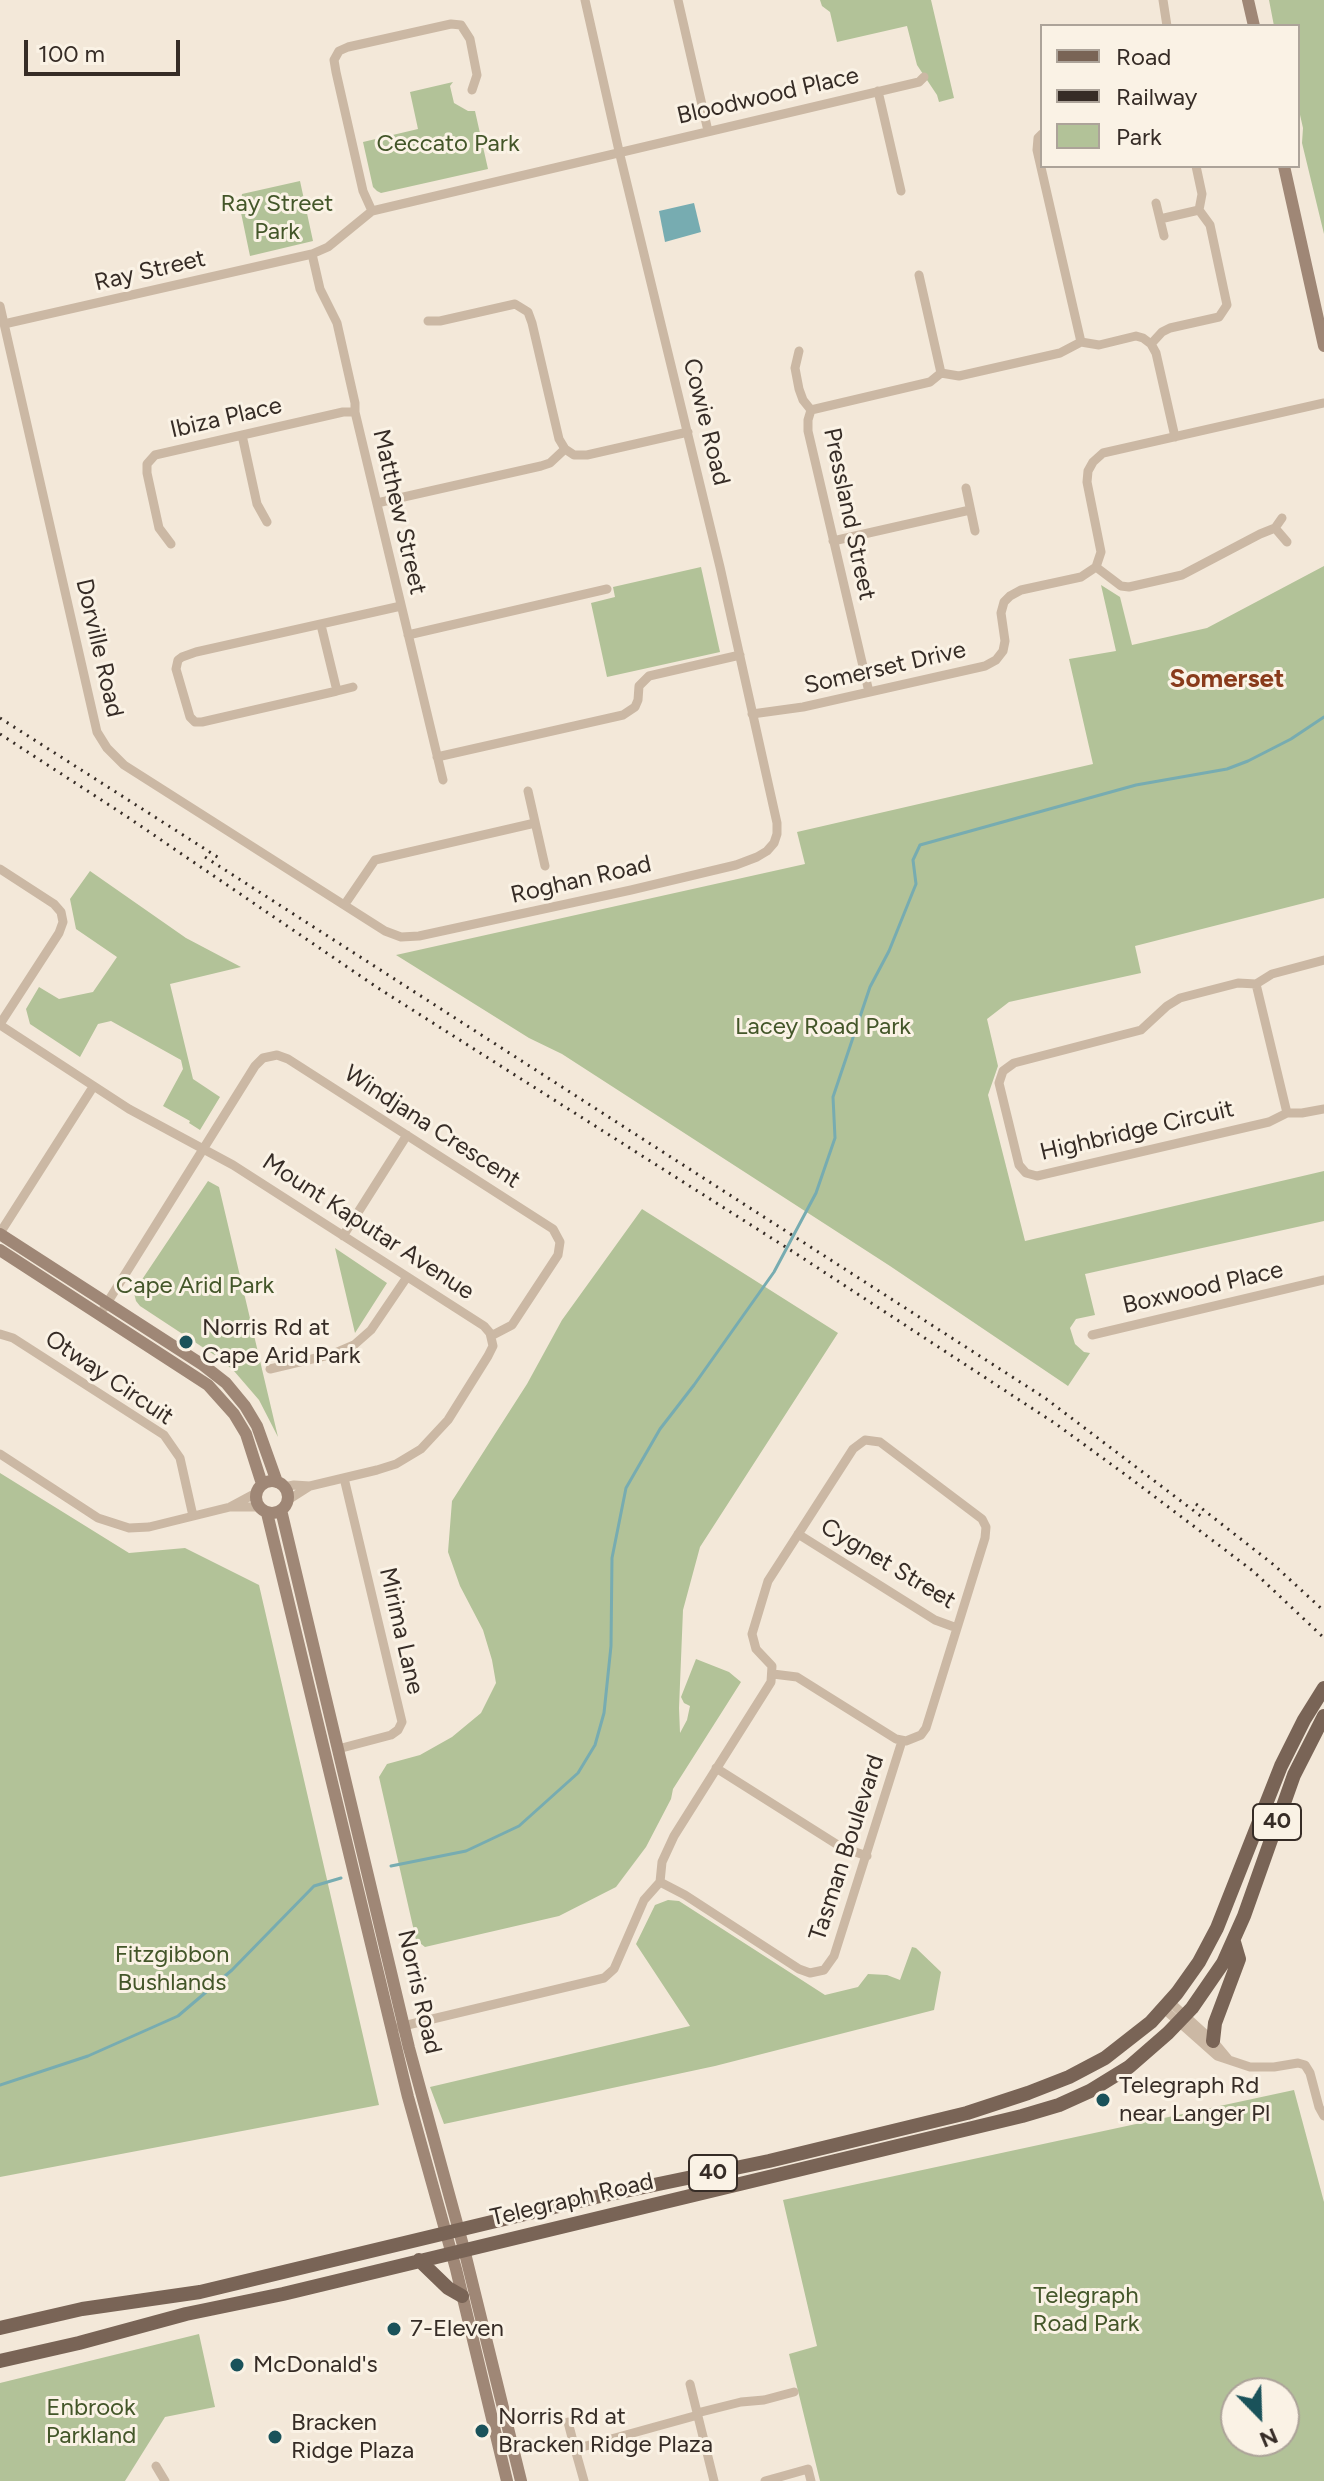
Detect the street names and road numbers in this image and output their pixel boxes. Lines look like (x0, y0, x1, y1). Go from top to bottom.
street label: Bloodwood Place (674, 61, 862, 131)
street label: Ray Street (92, 244, 208, 298)
street label: Cowie Road (676, 356, 736, 488)
street label: Ibiza Place (167, 391, 285, 445)
street label: Pressland Street (817, 425, 881, 603)
street label: Matthew Street (366, 427, 432, 597)
street label: Dorville Road (69, 576, 129, 720)
street label: Somerset Drive (801, 635, 969, 701)
street label: Roghan Road (508, 850, 654, 910)
street label: Windjana Crescent (338, 1059, 526, 1195)
street label: Highbridge Circuit (1037, 1095, 1237, 1167)
street label: Mount Kaputar Avenue (257, 1148, 479, 1306)
street label: Boxwood Place (1120, 1256, 1286, 1320)
street label: Otway Circuit (39, 1324, 179, 1432)
street label: Cygnet Street (815, 1512, 961, 1616)
street label: Mirima Lane (372, 1565, 430, 1697)
street label: Tasman Boulevard (803, 1751, 891, 1945)
road number: 40 (1253, 1804, 1301, 1840)
street label: Norris Road (391, 1927, 447, 2057)
road number: 40 (689, 2155, 737, 2191)
street label: Telegraph Road (488, 2167, 656, 2233)

